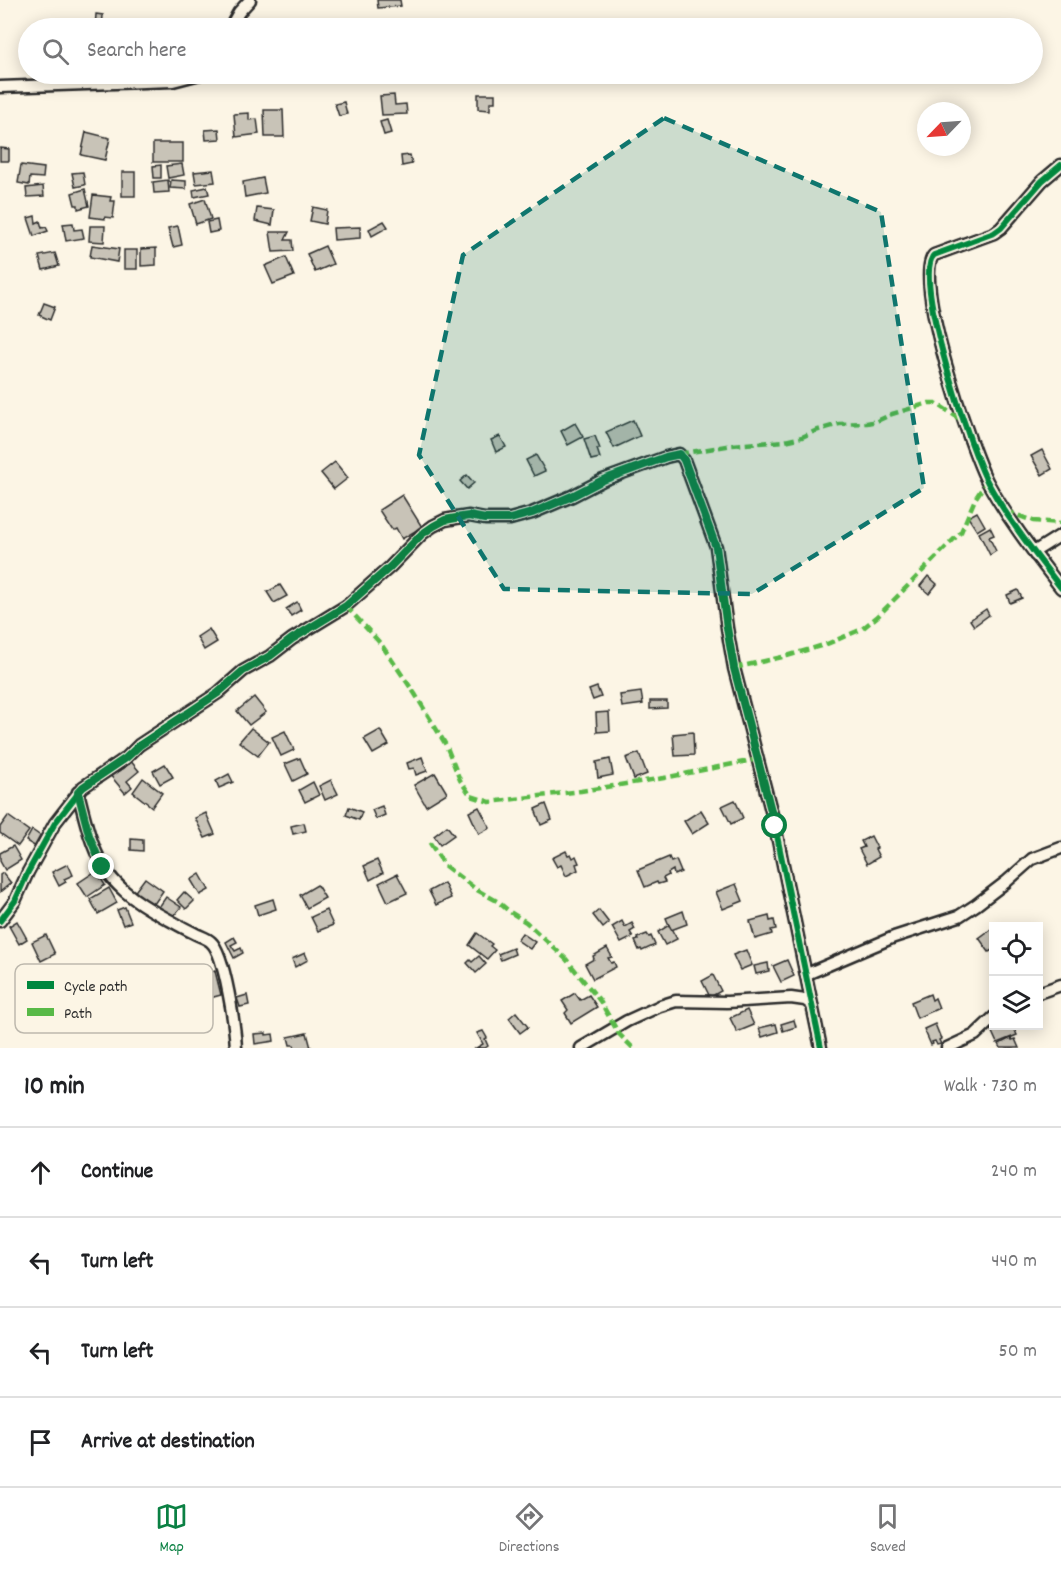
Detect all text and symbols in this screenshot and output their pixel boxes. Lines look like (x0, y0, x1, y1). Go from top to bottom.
search box (18, 18, 1043, 84)
icon: search (39, 35, 72, 68)
text: Search here (87, 36, 186, 67)
north arrow (917, 102, 971, 156)
route start (761, 812, 787, 838)
route end (88, 853, 114, 879)
map controls (989, 922, 1043, 1030)
button: locate (989, 922, 1043, 976)
legend (15, 964, 213, 1033)
text: Cycle path (64, 976, 127, 999)
button: layers (989, 976, 1043, 1030)
text: Path (64, 1003, 92, 1026)
text: 10 min (24, 1069, 84, 1106)
text: Walk · 730 m (944, 1073, 1037, 1101)
icon: ahead (24, 1156, 57, 1189)
text: Continue (81, 1157, 153, 1188)
text: 240 m (991, 1158, 1037, 1186)
icon: left (24, 1246, 57, 1279)
text: Turn left (81, 1247, 153, 1278)
text: 440 m (991, 1248, 1037, 1276)
icon: left (24, 1336, 57, 1369)
text: Turn left (81, 1337, 153, 1368)
text: 50 m (999, 1338, 1037, 1366)
icon: arrive (24, 1426, 57, 1459)
text: Arrive at destination (81, 1427, 255, 1458)
tab: Map (155, 1500, 188, 1559)
tab: Directions (499, 1500, 559, 1559)
tab: Saved (870, 1500, 906, 1559)

